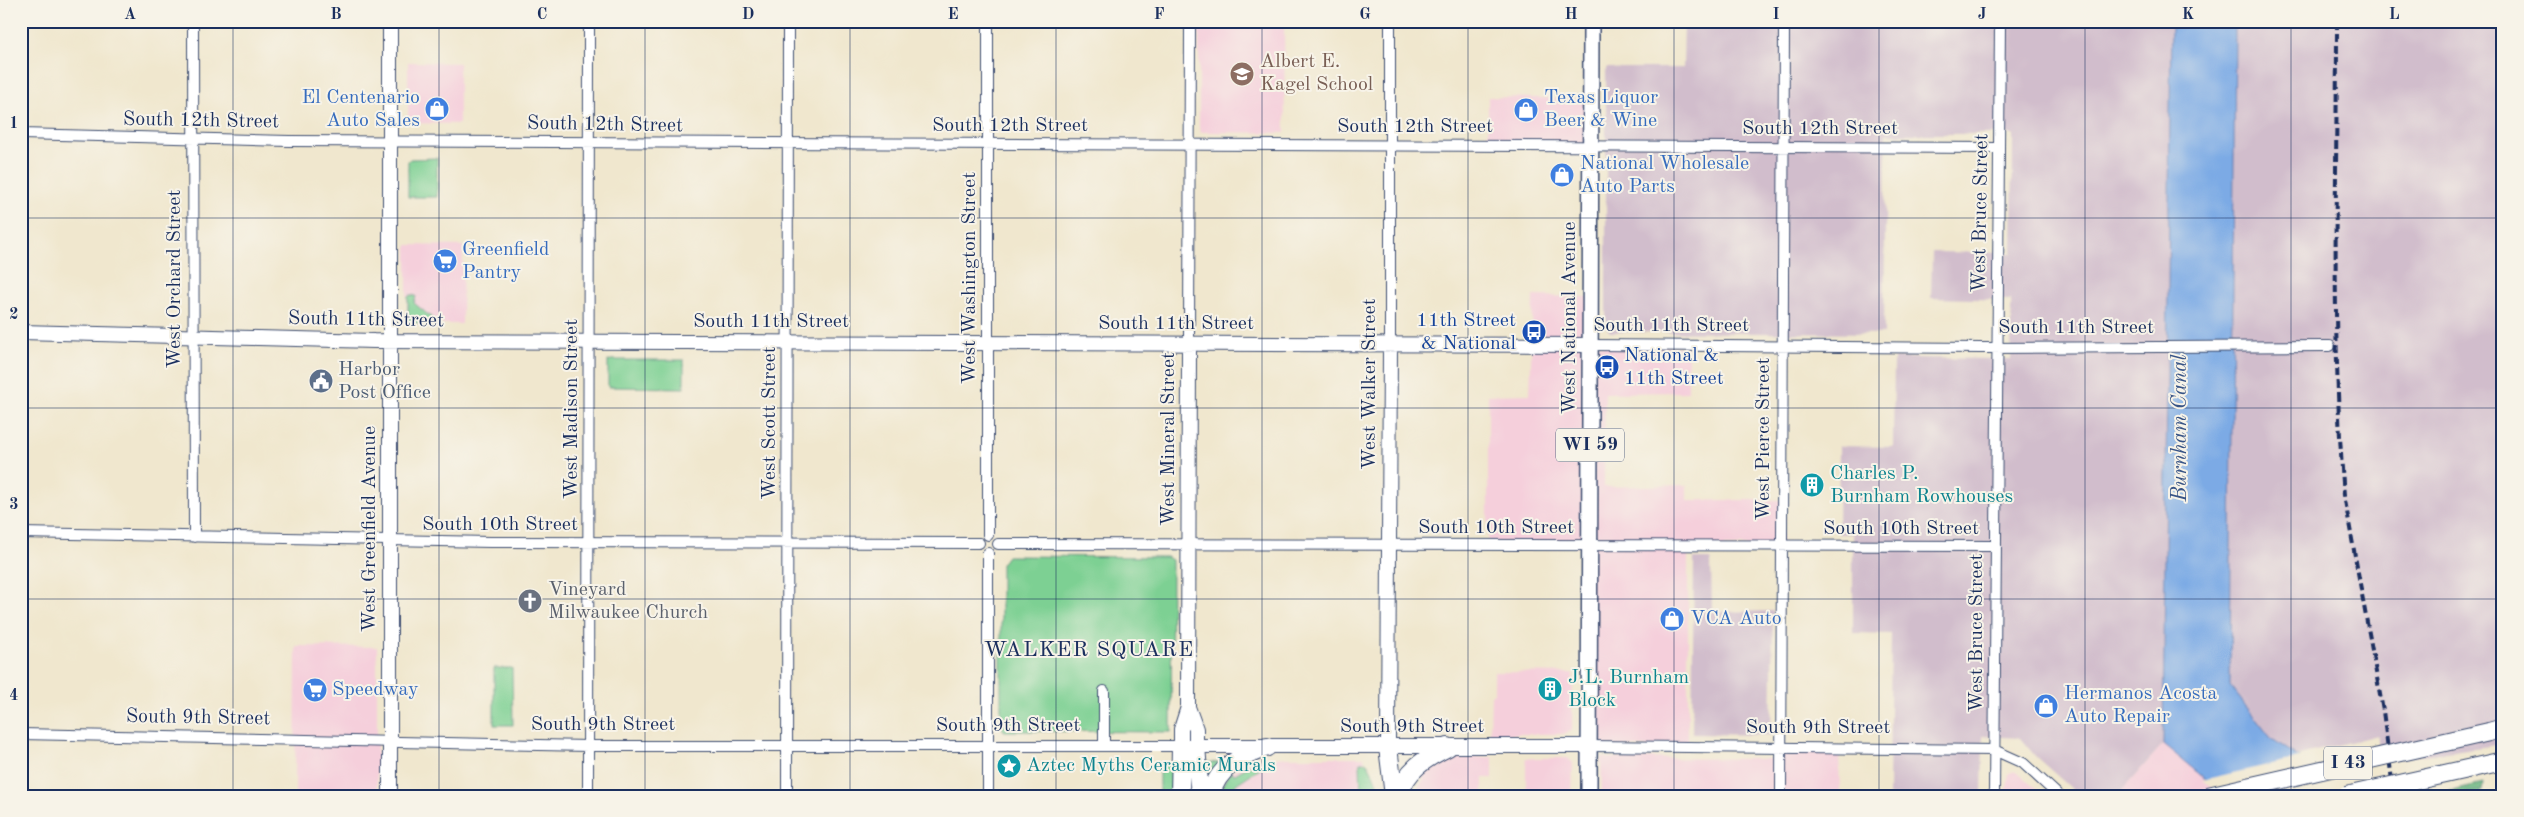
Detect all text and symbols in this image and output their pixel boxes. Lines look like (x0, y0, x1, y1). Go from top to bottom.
text: A (124, 7, 136, 23)
text: B (330, 7, 342, 23)
text: C (537, 7, 547, 23)
text: D (742, 7, 754, 23)
text: E (947, 7, 959, 23)
text: F (1154, 7, 1165, 23)
text: G (1359, 7, 1371, 23)
text: H (1564, 7, 1578, 23)
text: I (1772, 7, 1780, 23)
text: J (1978, 7, 1987, 23)
text: K (2182, 7, 2194, 23)
text: L (2389, 7, 2400, 23)
place label: Albert E. Kagel School (1260, 52, 1373, 95)
school or university icon: Albert E. Kagel School (1229, 61, 1255, 87)
place label: El Centenario Auto Sales (301, 88, 420, 131)
place label: Texas Liquor Beer & Wine (1544, 88, 1658, 131)
shop icon: El Centenario Auto Sales (424, 96, 450, 122)
shop icon: Texas Liquor Beer & Wine (1513, 97, 1539, 123)
street label: South 12th Street (123, 110, 279, 132)
street label: South 12th Street (527, 114, 683, 136)
text: 1 (9, 116, 19, 132)
street label: South 12th Street (932, 116, 1088, 136)
street label: South 12th Street (1337, 117, 1493, 137)
street label: South 12th Street (1742, 119, 1898, 139)
street label: West Bruce Street (1970, 133, 1992, 293)
place label: National Wholesale Auto Parts (1580, 154, 1749, 197)
shop icon: National Wholesale Auto Parts (1549, 162, 1575, 188)
street label: West Washington Street (960, 172, 980, 384)
street label: West Orchard Street (165, 190, 185, 368)
street label: West National Avenue (1560, 222, 1580, 414)
place label: Greenfield Pantry (462, 240, 549, 283)
supermarket icon: Greenfield Pantry (432, 248, 458, 274)
street label: West Walker Street (1360, 298, 1380, 470)
text: 2 (9, 307, 19, 323)
street label: South 11th Street (288, 309, 444, 331)
place label: 11th Street & National (1416, 311, 1516, 354)
street label: South 11th Street (693, 312, 849, 332)
street label: South 11th Street (1098, 314, 1254, 334)
street label: South 11th Street (1593, 316, 1749, 336)
street label: South 11th Street (1998, 318, 2154, 338)
street label: West Madison Street (562, 319, 582, 499)
bus stop icon: 11th Street & National (1521, 319, 1547, 345)
street label: West Scott Street (760, 346, 780, 500)
place label: National & 11th Street (1624, 346, 1724, 389)
street label: West Mineral Street (1159, 352, 1179, 526)
bus stop icon: National & 11th Street (1594, 354, 1620, 380)
water label: Burnham Canal (2170, 354, 2191, 503)
street label: West Pierce Street (1754, 358, 1774, 520)
place label: Harbor Post Office (338, 360, 431, 403)
public building icon: Harbor Post Office (308, 368, 334, 394)
street label: West Greenfield Avenue (360, 426, 380, 632)
road number: WI 59 (1556, 428, 1624, 462)
place label: Charles P. Burnham Rowhouses (1830, 464, 2013, 507)
building icon: Charles P. Burnham Rowhouses (1799, 472, 1825, 498)
text: 3 (9, 497, 19, 513)
street label: South 10th Street (422, 515, 578, 535)
street label: South 10th Street (1418, 518, 1574, 538)
street label: South 10th Street (1823, 519, 1979, 539)
street label: West Bruce Street (1967, 553, 1987, 713)
place label: Vineyard Milwaukee Church (548, 580, 708, 623)
church icon: Vineyard Milwaukee Church (517, 588, 543, 614)
shop icon: VCA Auto (1659, 606, 1685, 632)
place label: VCA Auto (1690, 609, 1782, 629)
district label: WALKER SQUARE (984, 639, 1194, 661)
place label: J.L. Burnham Block (1568, 668, 1689, 711)
building icon: J.L. Burnham Block (1537, 676, 1563, 702)
supermarket icon: Speedway (302, 677, 328, 703)
place label: Speedway (332, 680, 419, 700)
place label: Hermanos Acosta Auto Repair (2064, 684, 2218, 727)
text: 4 (9, 688, 19, 704)
shop icon: Hermanos Acosta Auto Repair (2033, 693, 2059, 719)
street label: South 9th Street (126, 707, 270, 729)
street label: South 9th Street (531, 715, 675, 735)
street label: South 9th Street (936, 716, 1080, 736)
street label: South 9th Street (1340, 717, 1484, 737)
street label: South 9th Street (1746, 718, 1890, 738)
road number: I 43 (2324, 746, 2372, 780)
place icon: Aztec Myths Ceramic Murals (996, 753, 1022, 779)
place label: Aztec Myths Ceramic Murals (1026, 756, 1276, 776)

